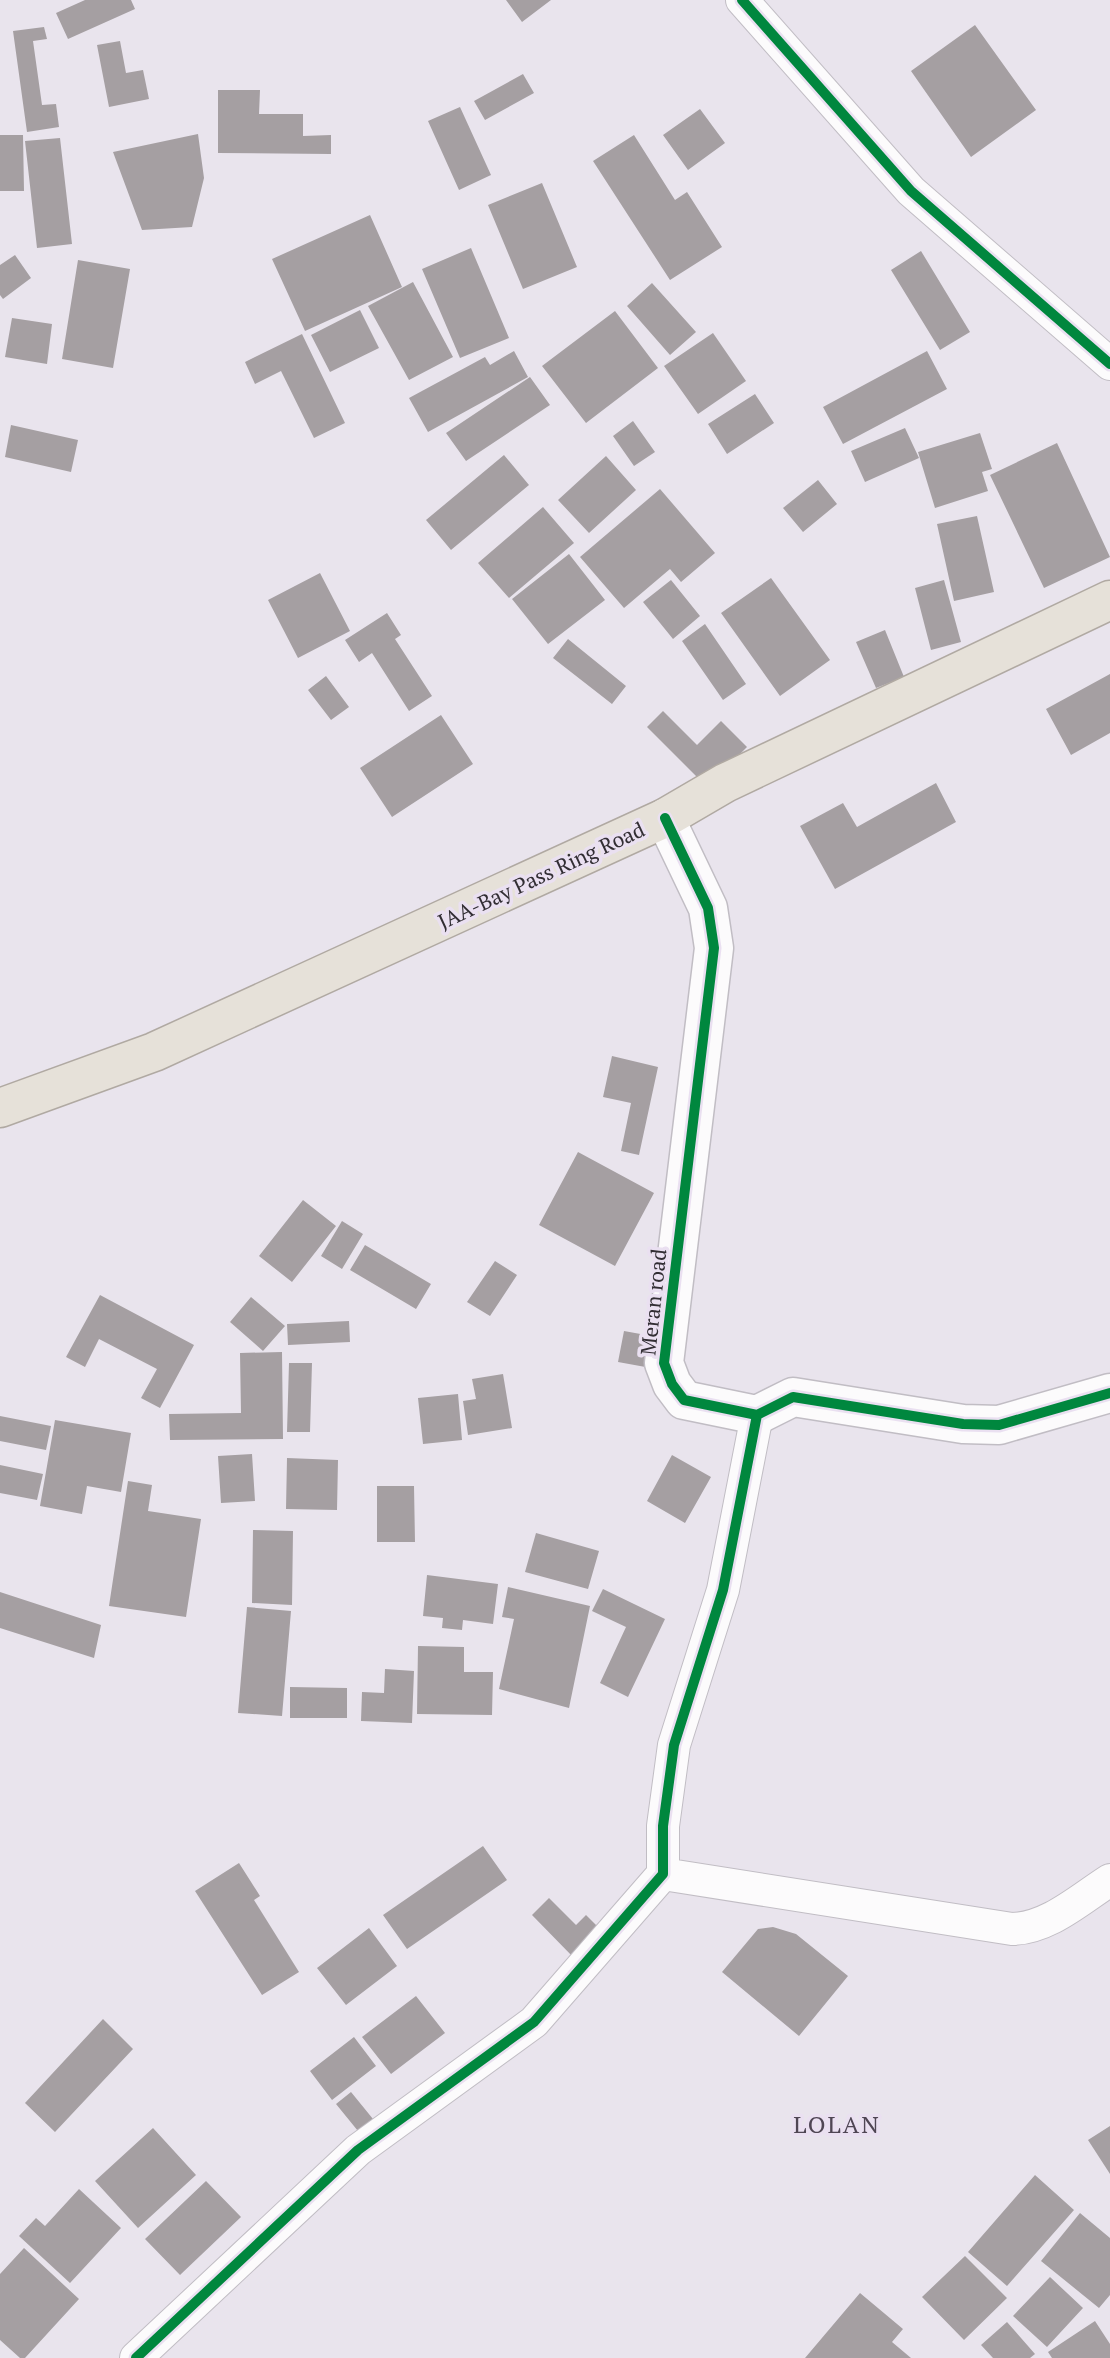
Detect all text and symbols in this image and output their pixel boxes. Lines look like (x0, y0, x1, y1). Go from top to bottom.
street label: JAA-Bay Pass Ring Road (433, 815, 649, 935)
street label: Meran road (633, 1247, 673, 1357)
district label: LOLAN (793, 2108, 881, 2140)

